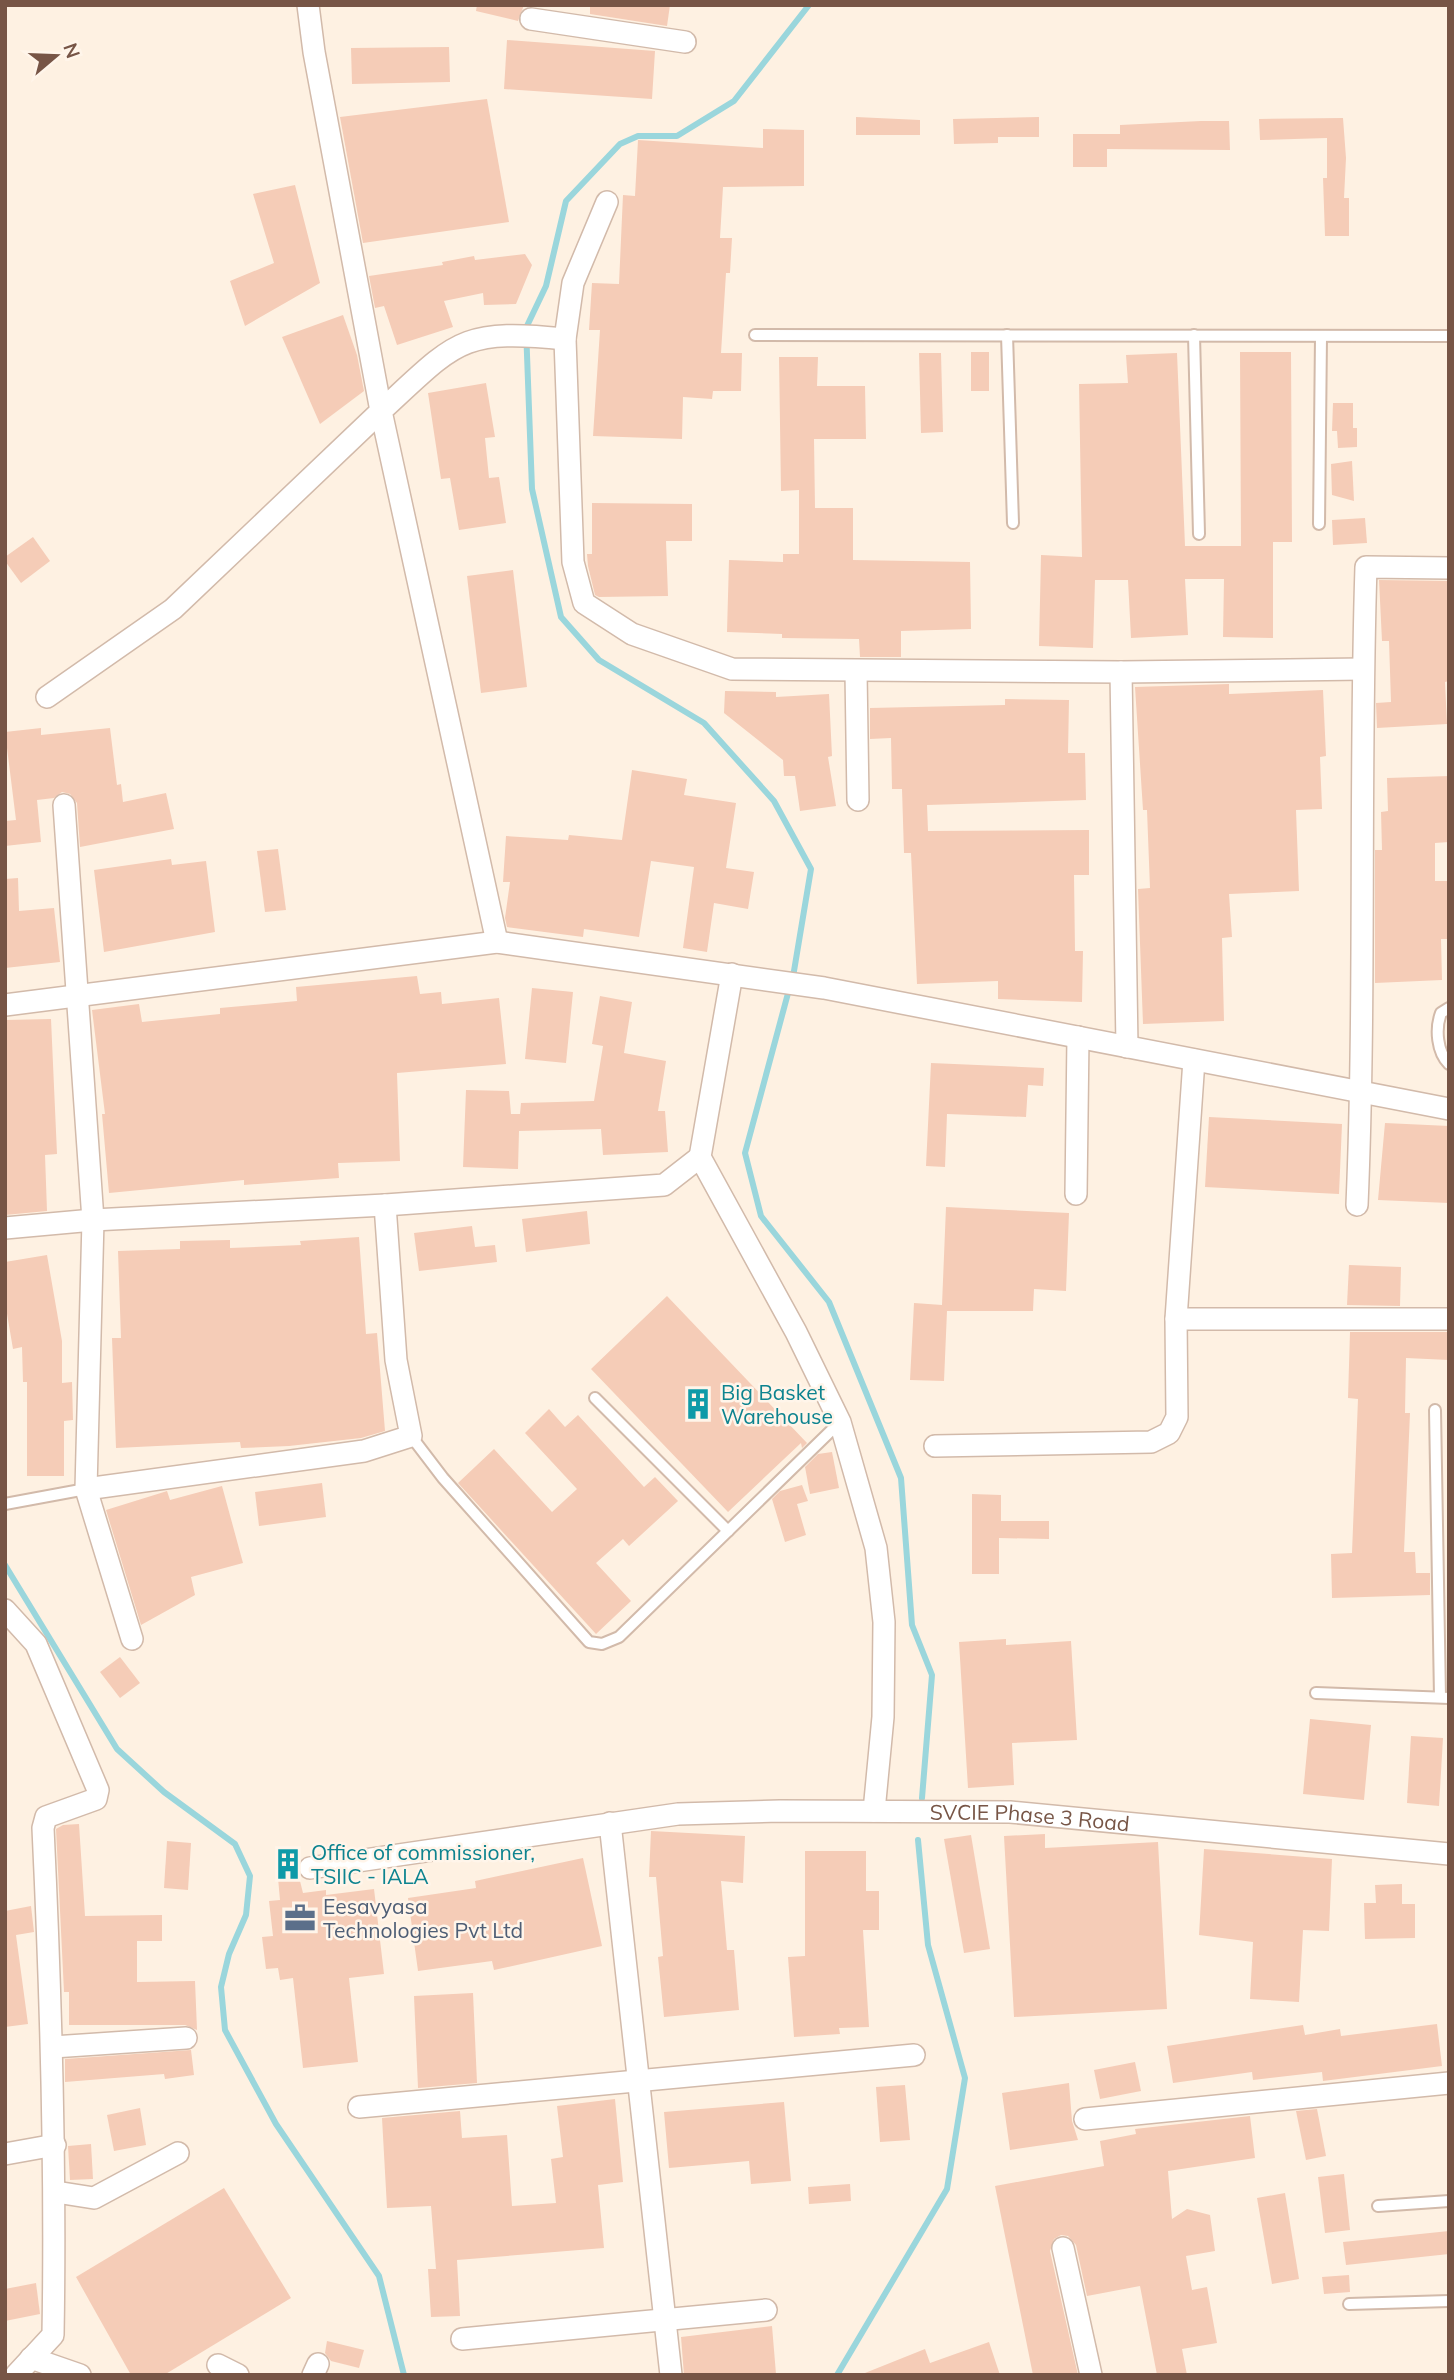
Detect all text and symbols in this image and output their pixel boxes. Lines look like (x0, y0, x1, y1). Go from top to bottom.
north arrow (21, 21, 91, 91)
text: N (58, 40, 86, 61)
place label: Big Basket Warehouse (721, 1379, 833, 1429)
building icon: Big Basket Warehouse (681, 1387, 715, 1421)
street label: SVCIE Phase 3 Road (930, 1799, 1131, 1836)
place label: Office of commissioner, TSIIC - IALA (311, 1839, 535, 1889)
building icon: Office of commissioner, TSIIC - IALA (271, 1847, 305, 1881)
place label: Eesavyasa Technologies Pvt Ltd (323, 1893, 523, 1943)
office icon: Eesavyasa Technologies Pvt Ltd (283, 1901, 317, 1935)

